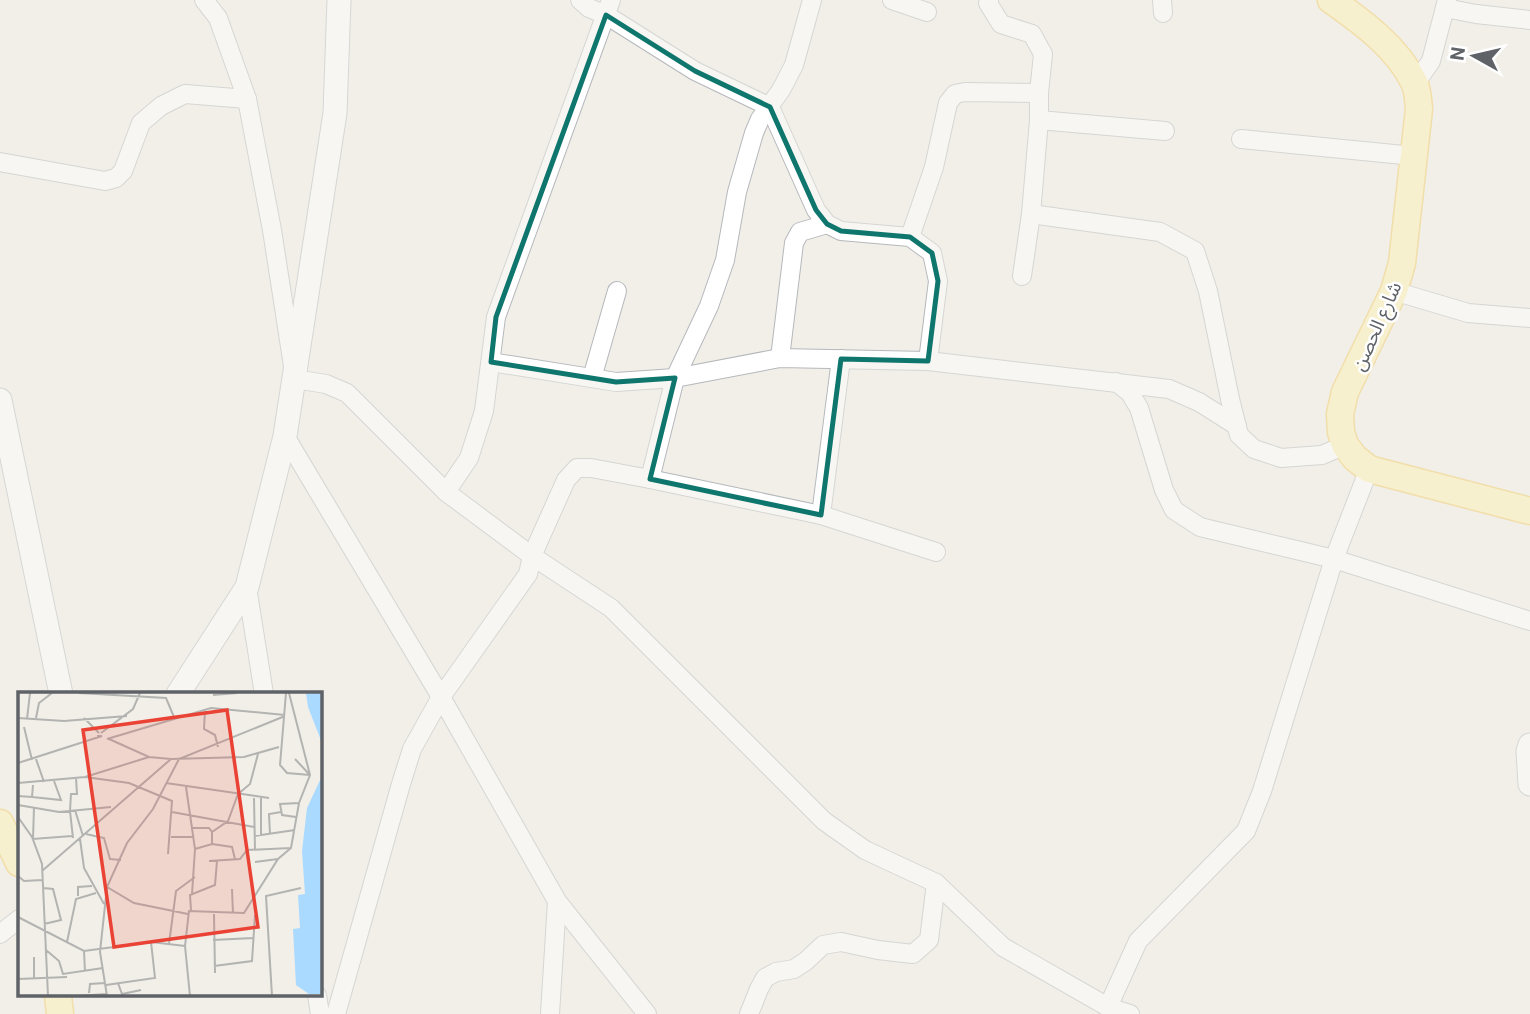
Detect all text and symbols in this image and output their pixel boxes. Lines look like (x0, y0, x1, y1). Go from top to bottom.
north arrow (1439, 21, 1509, 91)
text: N (1445, 45, 1470, 62)
street label: شارع الحصن (1347, 278, 1408, 375)
inset map (18, 692, 322, 996)

